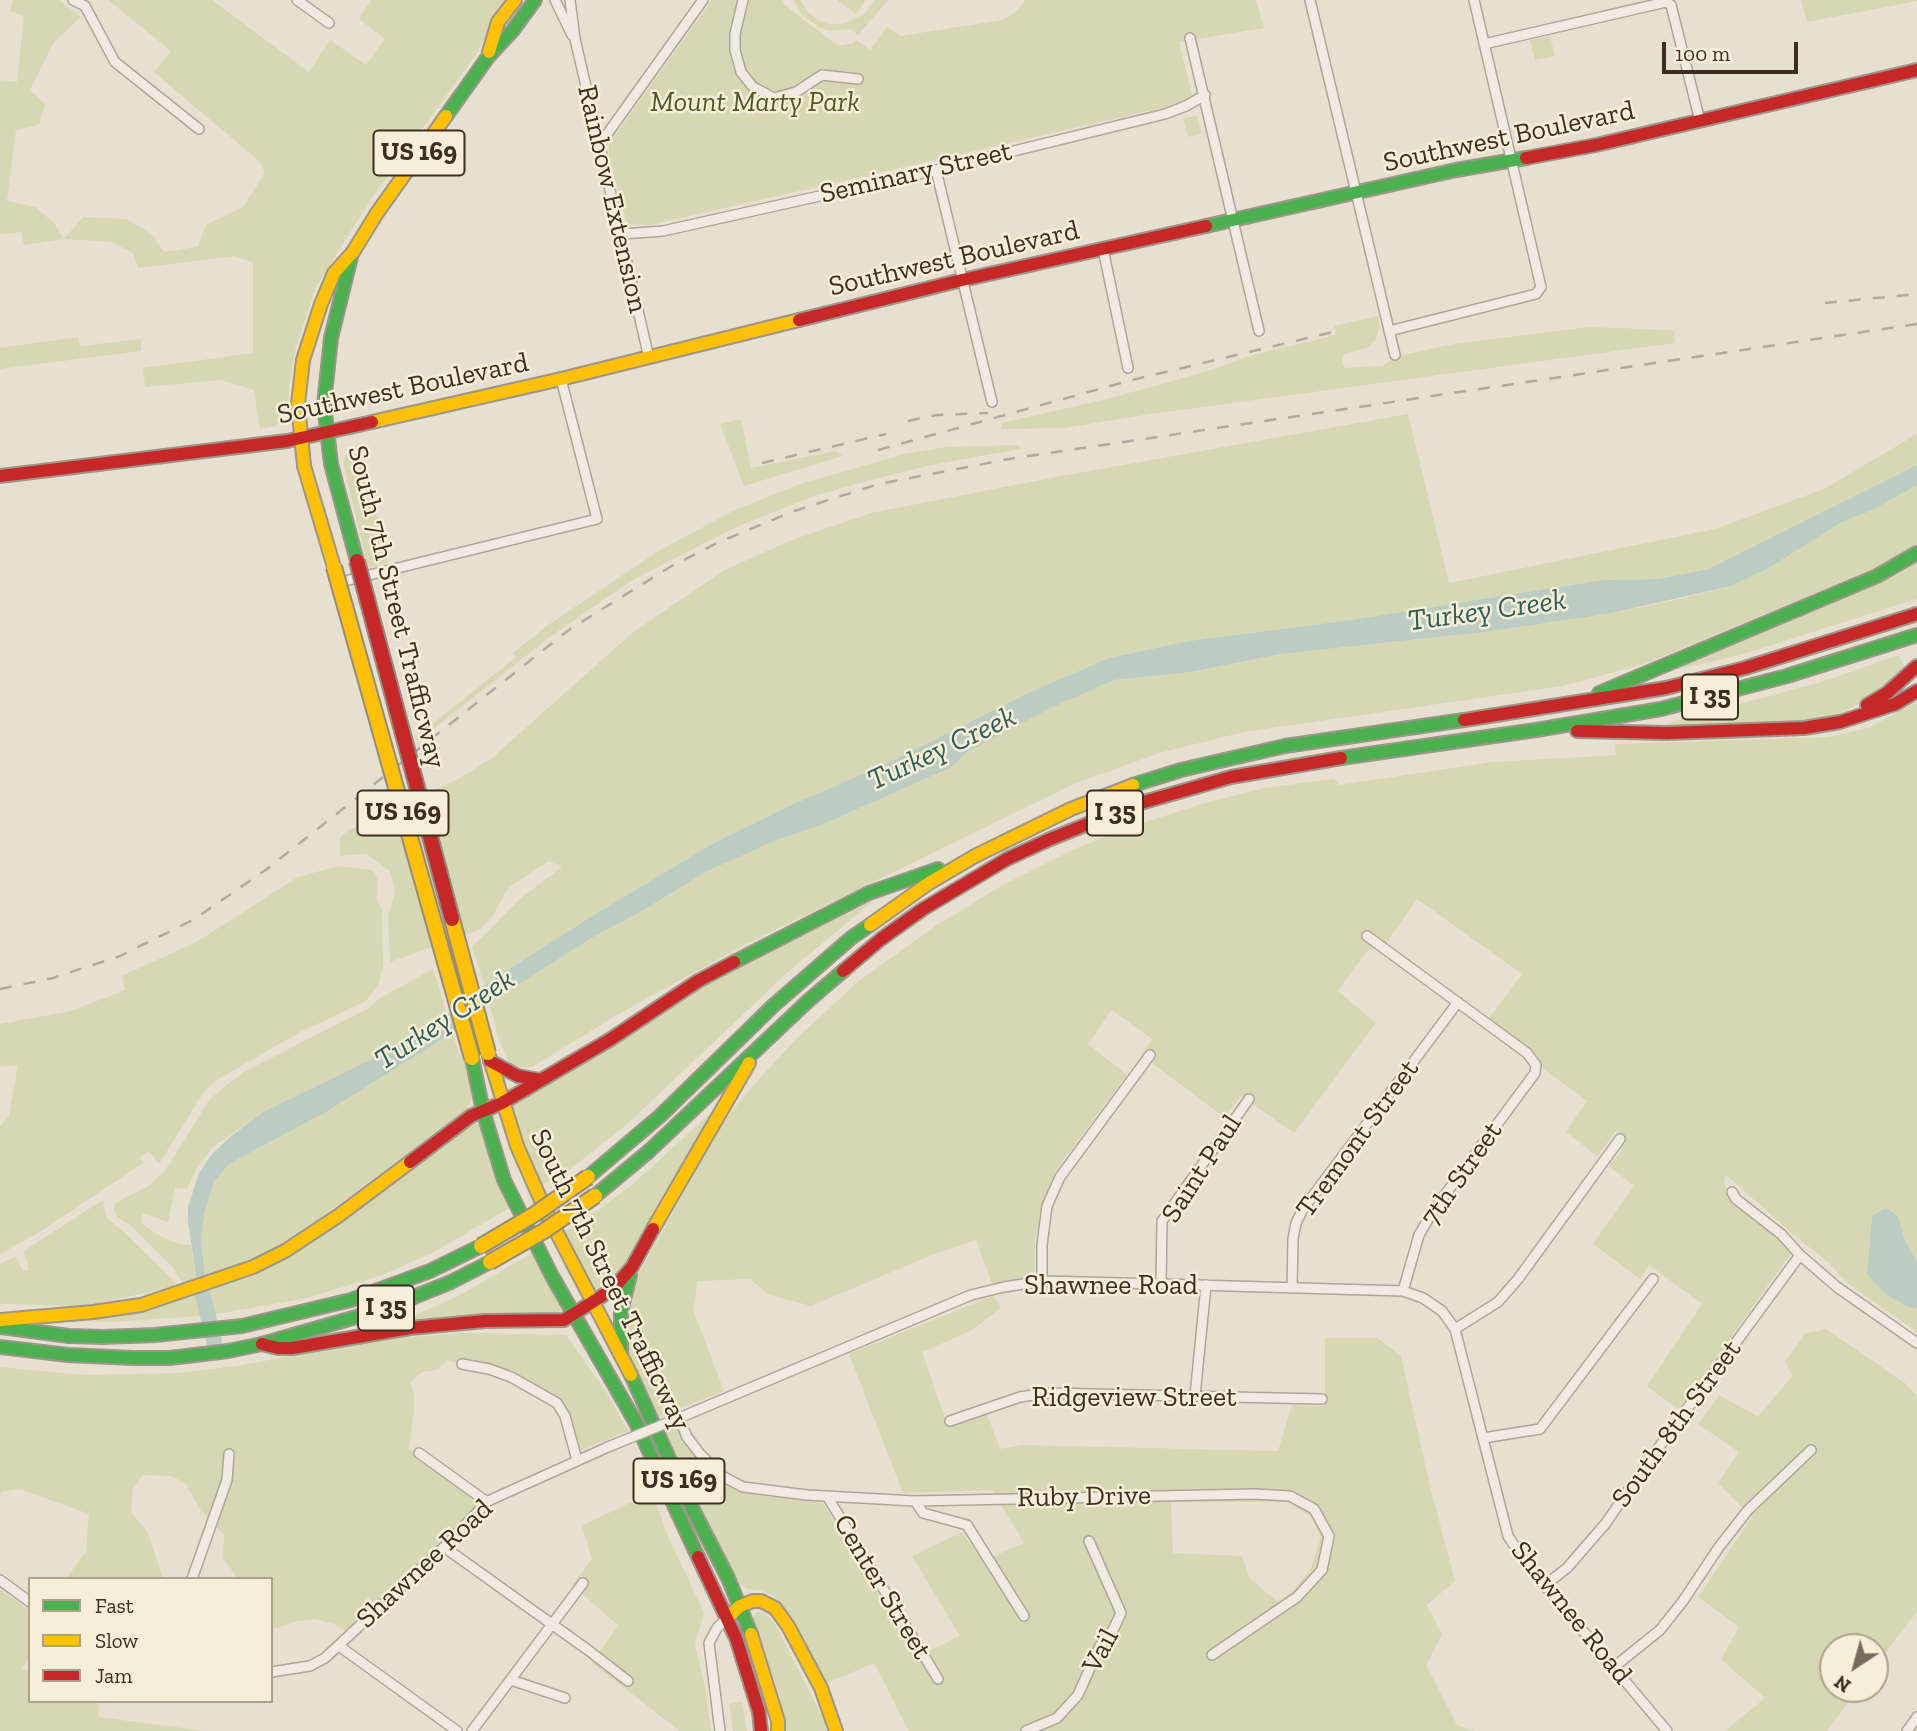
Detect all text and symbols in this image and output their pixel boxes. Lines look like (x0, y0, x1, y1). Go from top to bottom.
scale bar (1665, 28, 1801, 72)
text: 100 m (1675, 41, 1730, 66)
street label: Rainbow Extension (569, 82, 655, 316)
park label: Mount Marty Park (650, 86, 860, 120)
street label: Southwest Boulevard (1380, 94, 1638, 180)
road number: US 169 (374, 130, 464, 176)
street label: Seminary Street (817, 135, 1015, 211)
street label: Southwest Boulevard (826, 214, 1082, 304)
street label: Southwest Boulevard (274, 346, 532, 432)
street label: South 7th Street Trafficway (340, 442, 452, 772)
water label: Turkey Creek (1406, 582, 1568, 640)
road number: I 35 (1682, 674, 1738, 720)
water label: Turkey Creek (862, 699, 1022, 799)
road number: US 169 (358, 790, 448, 835)
road number: I 35 (1087, 790, 1143, 835)
water label: Turkey Creek (368, 962, 522, 1078)
street label: Tremont Street (1289, 1053, 1427, 1225)
street label: Saint Paul (1155, 1109, 1249, 1229)
street label: 7th Street (1414, 1115, 1510, 1233)
street label: South 7th Street Trafficway (522, 1124, 698, 1436)
street label: Shawnee Road (1024, 1269, 1198, 1303)
road number: I 35 (358, 1286, 414, 1330)
street label: South 8th Street (1605, 1334, 1749, 1514)
street label: Ridgeview Street (1031, 1381, 1237, 1415)
road number: US 169 (634, 1458, 724, 1504)
street label: Ruby Drive (1017, 1479, 1151, 1515)
street label: Shawnee Road (350, 1492, 500, 1636)
street label: Center Street (826, 1509, 938, 1665)
street label: Shawnee Road (1503, 1535, 1639, 1691)
legend (28, 1577, 273, 1703)
text: Fast (95, 1593, 134, 1618)
street label: Vail (1076, 1623, 1126, 1679)
text: Slow (95, 1628, 138, 1653)
north arrow (1819, 1633, 1889, 1703)
text: Jam (95, 1663, 132, 1688)
text: N (1830, 1670, 1855, 1697)

